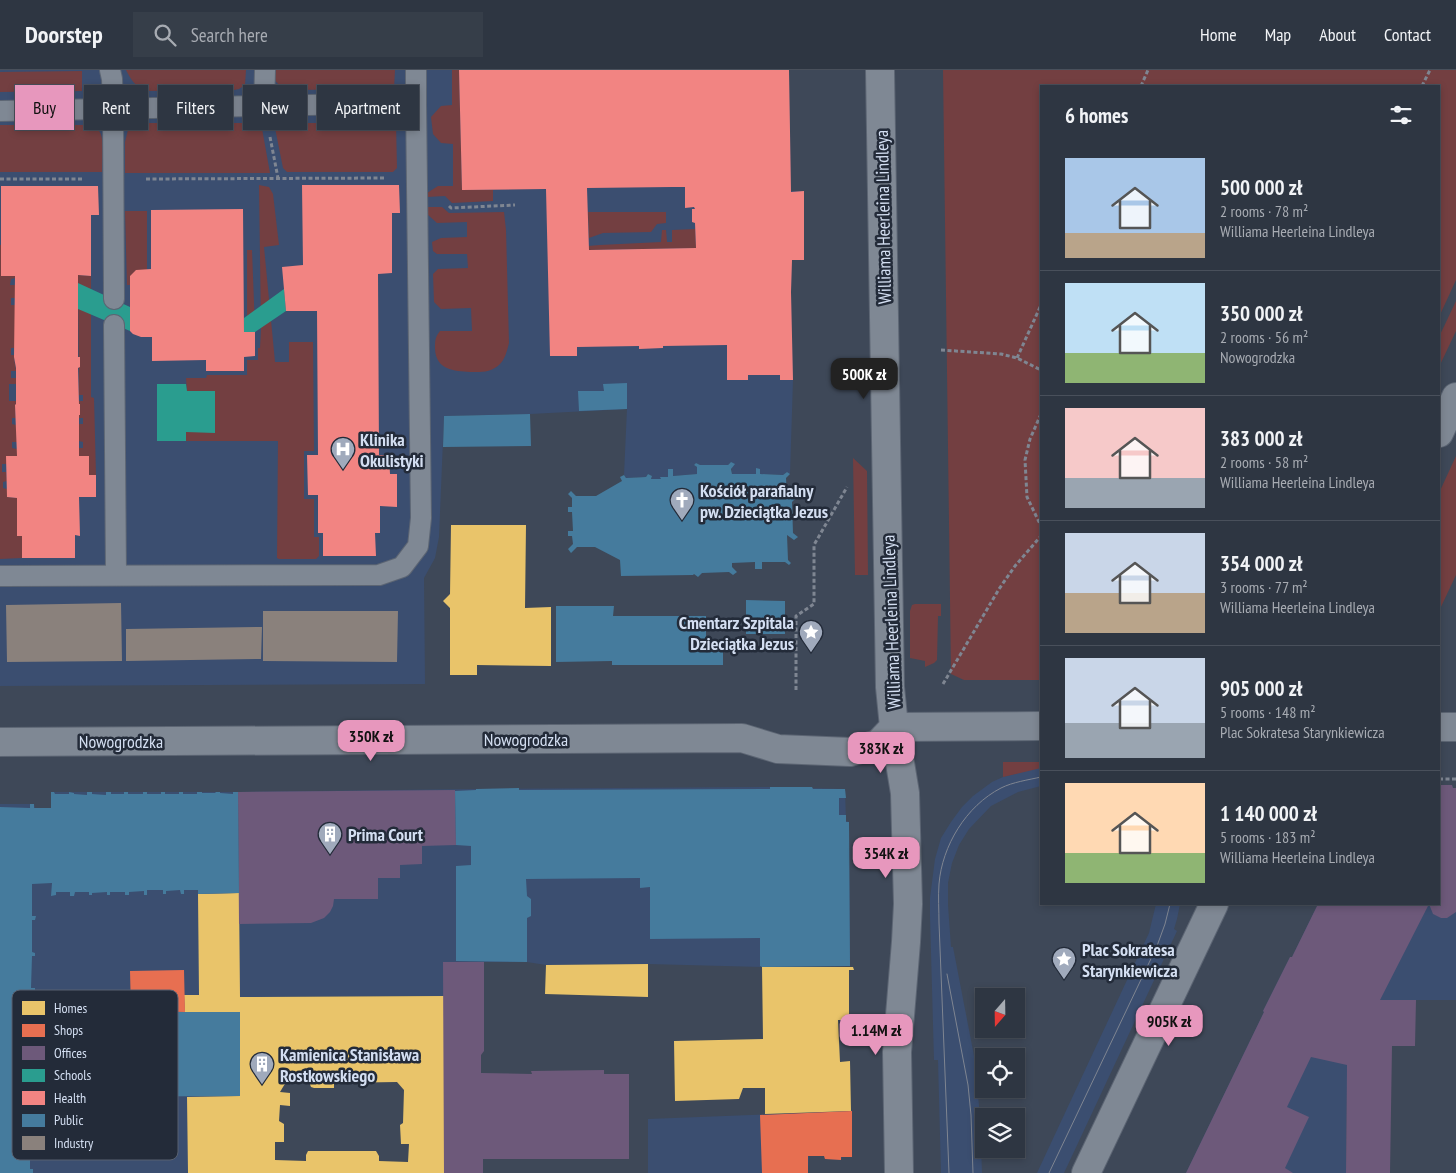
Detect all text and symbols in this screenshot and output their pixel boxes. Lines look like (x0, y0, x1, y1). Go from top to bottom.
search box (133, 12, 483, 57)
text: Doorstep (25, 19, 103, 50)
icon: search (151, 21, 179, 49)
text: Search here (191, 23, 268, 47)
text: Home (1200, 23, 1237, 46)
text: Map (1265, 23, 1291, 46)
text: About (1319, 23, 1356, 46)
text: Contact (1384, 23, 1431, 46)
chip: Buy (15, 85, 74, 130)
chip: Rent (84, 85, 148, 130)
chip: Filters (158, 85, 233, 130)
chip: New (243, 85, 307, 130)
chip: Apartment (317, 85, 419, 130)
icon: filters (1387, 101, 1415, 129)
text: 6 homes (1065, 102, 1128, 129)
street label: Williama Heerleina Lindleya (870, 130, 896, 304)
text: 500 000 zł (1220, 174, 1302, 201)
icon: home (1105, 178, 1165, 238)
text: 2 rooms · 78 m² (1220, 201, 1308, 221)
text: Williama Heerleina Lindleya (1220, 221, 1375, 241)
text: 350 000 zł (1220, 300, 1302, 327)
icon: home (1105, 303, 1165, 363)
text: 2 rooms · 56 m² (1220, 327, 1308, 347)
text: Nowogrodzka (1220, 347, 1295, 367)
pin: 500K zł (818, 358, 910, 400)
text: 500K zł (842, 364, 886, 384)
text: 383 000 zł (1220, 425, 1302, 452)
place label: Klinika Okulistyki (360, 428, 424, 472)
icon: home (1105, 428, 1165, 488)
hospital icon: Klinika Okulistyki (330, 436, 356, 470)
text: 2 rooms · 58 m² (1220, 452, 1308, 472)
text: Williama Heerleina Lindleya (1220, 472, 1375, 492)
place label: Kościół parafialny pw. Dzieciątka Jezus (700, 479, 828, 523)
church icon: Kościół parafialny pw. Dzieciątka Jezus (669, 487, 695, 521)
street label: Williama Heerleina Lindleya (876, 534, 906, 710)
text: 354 000 zł (1220, 550, 1302, 577)
icon: home (1105, 553, 1165, 613)
text: 3 rooms · 77 m² (1220, 577, 1308, 597)
text: Williama Heerleina Lindleya (1220, 597, 1375, 617)
place label: Cmentarz Szpitala Dzieciątka Jezus (679, 611, 794, 655)
place icon: Cmentarz Szpitala Dzieciątka Jezus (798, 619, 824, 653)
text: 905 000 zł (1220, 675, 1302, 702)
icon: home (1105, 678, 1165, 738)
text: 5 rooms · 148 m² (1220, 702, 1316, 722)
pin: 350K zł (325, 720, 417, 762)
text: Plac Sokratesa Starynkiewicza (1220, 722, 1385, 742)
text: 350K zł (349, 726, 393, 746)
street label: Nowogrodzka (484, 728, 568, 751)
street label: Nowogrodzka (79, 730, 163, 753)
pin: 383K zł (835, 732, 927, 774)
text: 383K zł (859, 738, 903, 758)
text: 1 140 000 zł (1220, 800, 1317, 827)
icon: home (1105, 803, 1165, 863)
building icon: Prima Court (317, 821, 343, 855)
place label: Prima Court (348, 823, 424, 846)
text: 5 rooms · 183 m² (1220, 827, 1316, 847)
pin: 354K zł (840, 836, 932, 879)
text: 354K zł (864, 843, 908, 863)
text: Williama Heerleina Lindleya (1220, 847, 1375, 867)
place label: Plac Sokratesa Starynkiewicza (1082, 938, 1178, 982)
place icon: Plac Sokratesa Starynkiewicza (1051, 946, 1077, 980)
north arrow (975, 988, 1025, 1038)
map controls (975, 988, 1025, 1158)
legend (12, 990, 178, 1160)
text: Homes (54, 999, 87, 1017)
pin: 905K zł (1123, 1004, 1215, 1047)
text: 905K zł (1147, 1011, 1191, 1031)
pin: 1.14M zł (824, 1014, 928, 1056)
text: 1.14M zł (851, 1020, 901, 1040)
text: Shops (54, 1021, 83, 1039)
place label: Kamienica Stanisława Rostkowskiego (280, 1043, 419, 1087)
text: Offices (54, 1044, 87, 1062)
button: locate (975, 1048, 1025, 1098)
building icon: Kamienica Stanisława Rostkowskiego (249, 1051, 275, 1085)
text: Schools (54, 1066, 91, 1084)
text: Health (54, 1089, 86, 1107)
button: layers (975, 1108, 1025, 1158)
text: Public (54, 1111, 83, 1129)
text: Industry (54, 1134, 94, 1152)

